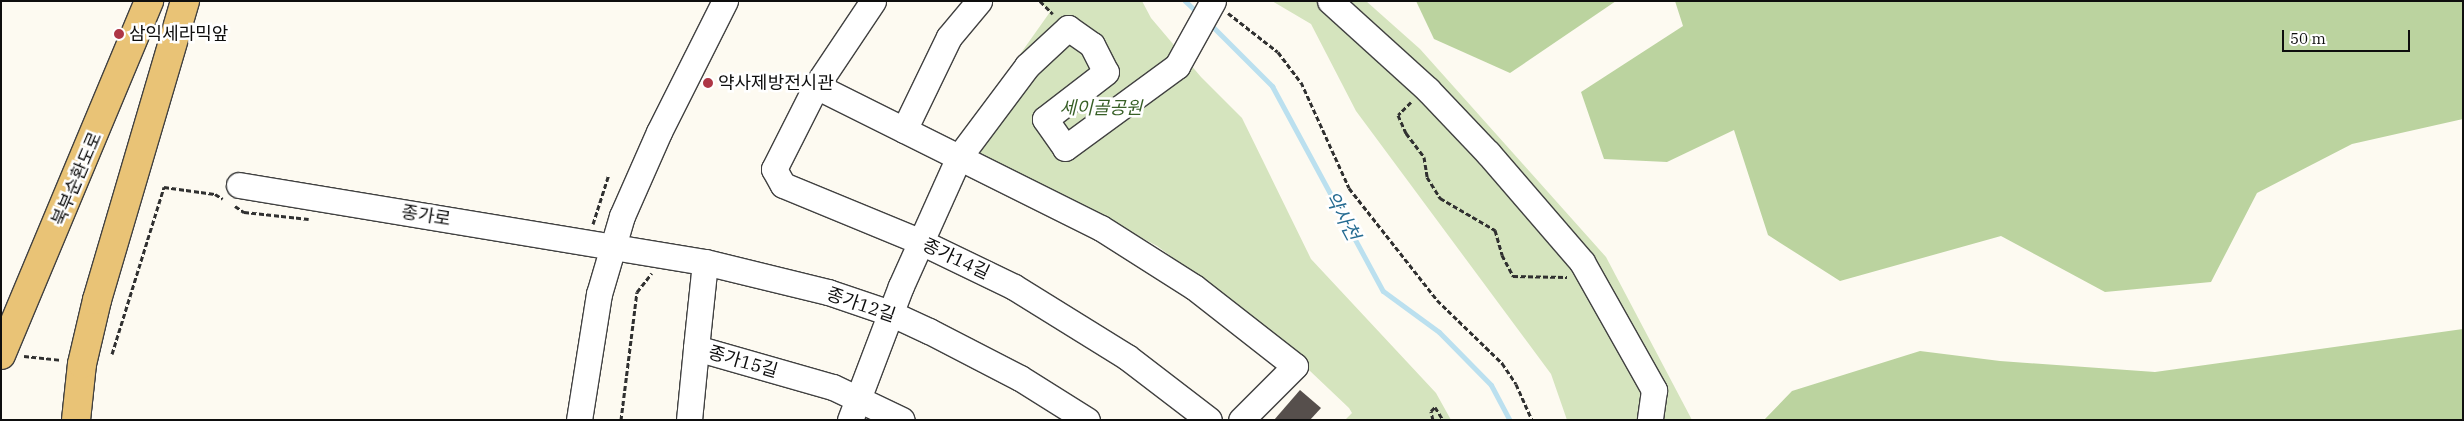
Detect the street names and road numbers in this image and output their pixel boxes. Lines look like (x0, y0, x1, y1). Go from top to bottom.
street label: 북부순환도로 (48, 129, 106, 229)
street label: 종가로 (400, 201, 452, 231)
street label: 종가14길 (919, 234, 993, 284)
street label: 종가12길 (824, 283, 898, 327)
street label: 종가15길 (706, 342, 780, 382)

